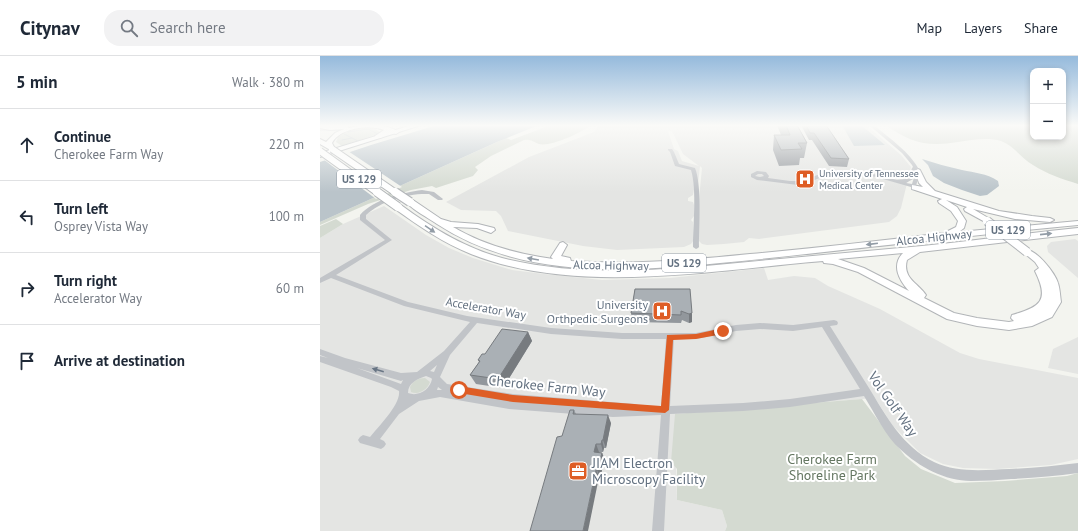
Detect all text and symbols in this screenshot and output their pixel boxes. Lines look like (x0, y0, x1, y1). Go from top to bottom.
search box (104, 10, 384, 46)
text: Citynav (20, 16, 80, 40)
icon: search (118, 17, 140, 39)
text: Search here (150, 18, 226, 37)
text: Map (916, 19, 942, 37)
text: Layers (964, 19, 1002, 37)
text: Share (1024, 19, 1058, 37)
map controls (1030, 68, 1066, 140)
button: + (1030, 68, 1066, 104)
text: 5 min (16, 71, 57, 93)
text: Walk · 380 m (232, 74, 304, 91)
button: − (1030, 104, 1066, 140)
text: Continue (54, 127, 111, 146)
icon: ahead (16, 134, 38, 156)
text: 220 m (269, 136, 304, 153)
text: Cherokee Farm Way (54, 146, 163, 163)
place label: University of Tennessee Medical Center (819, 167, 919, 192)
hospital icon: University of Tennessee Medical Center (794, 168, 816, 190)
road number: US 129 (337, 170, 381, 188)
text: Turn left (54, 199, 108, 218)
icon: left (16, 206, 38, 228)
text: 100 m (269, 208, 304, 225)
text: Osprey Vista Way (54, 218, 148, 235)
road number: US 129 (986, 221, 1030, 239)
one-way arrow (424, 226, 436, 233)
street label: Alcoa Highway (895, 226, 973, 248)
one-way arrow (1040, 231, 1052, 237)
one-way arrow (866, 241, 878, 247)
road number: US 129 (662, 254, 706, 272)
one-way arrow (527, 255, 539, 261)
street label: Alcoa Highway (573, 257, 649, 273)
text: Turn right (54, 271, 117, 290)
icon: right (16, 278, 38, 300)
text: 60 m (276, 280, 304, 297)
text: Accelerator Way (54, 290, 142, 307)
street label: Accelerator Way (445, 294, 528, 323)
place label: University Orthpedic Surgeons (547, 297, 648, 326)
hospital icon: University Orthpedic Surgeons (651, 300, 673, 322)
route end (714, 322, 732, 340)
icon: arrive (16, 350, 38, 372)
text: Arrive at destination (54, 351, 185, 370)
one-way arrow (372, 367, 384, 373)
street label: Vol Golf Way (864, 367, 922, 440)
street label: Cherokee Farm Way (488, 371, 607, 401)
route start (450, 381, 468, 399)
park label: Cherokee Farm Shoreline Park (787, 450, 877, 484)
place label: JIAM Electron Microscopy Facility (591, 454, 706, 488)
office icon: JIAM Electron Microscopy Facility (567, 460, 589, 482)

